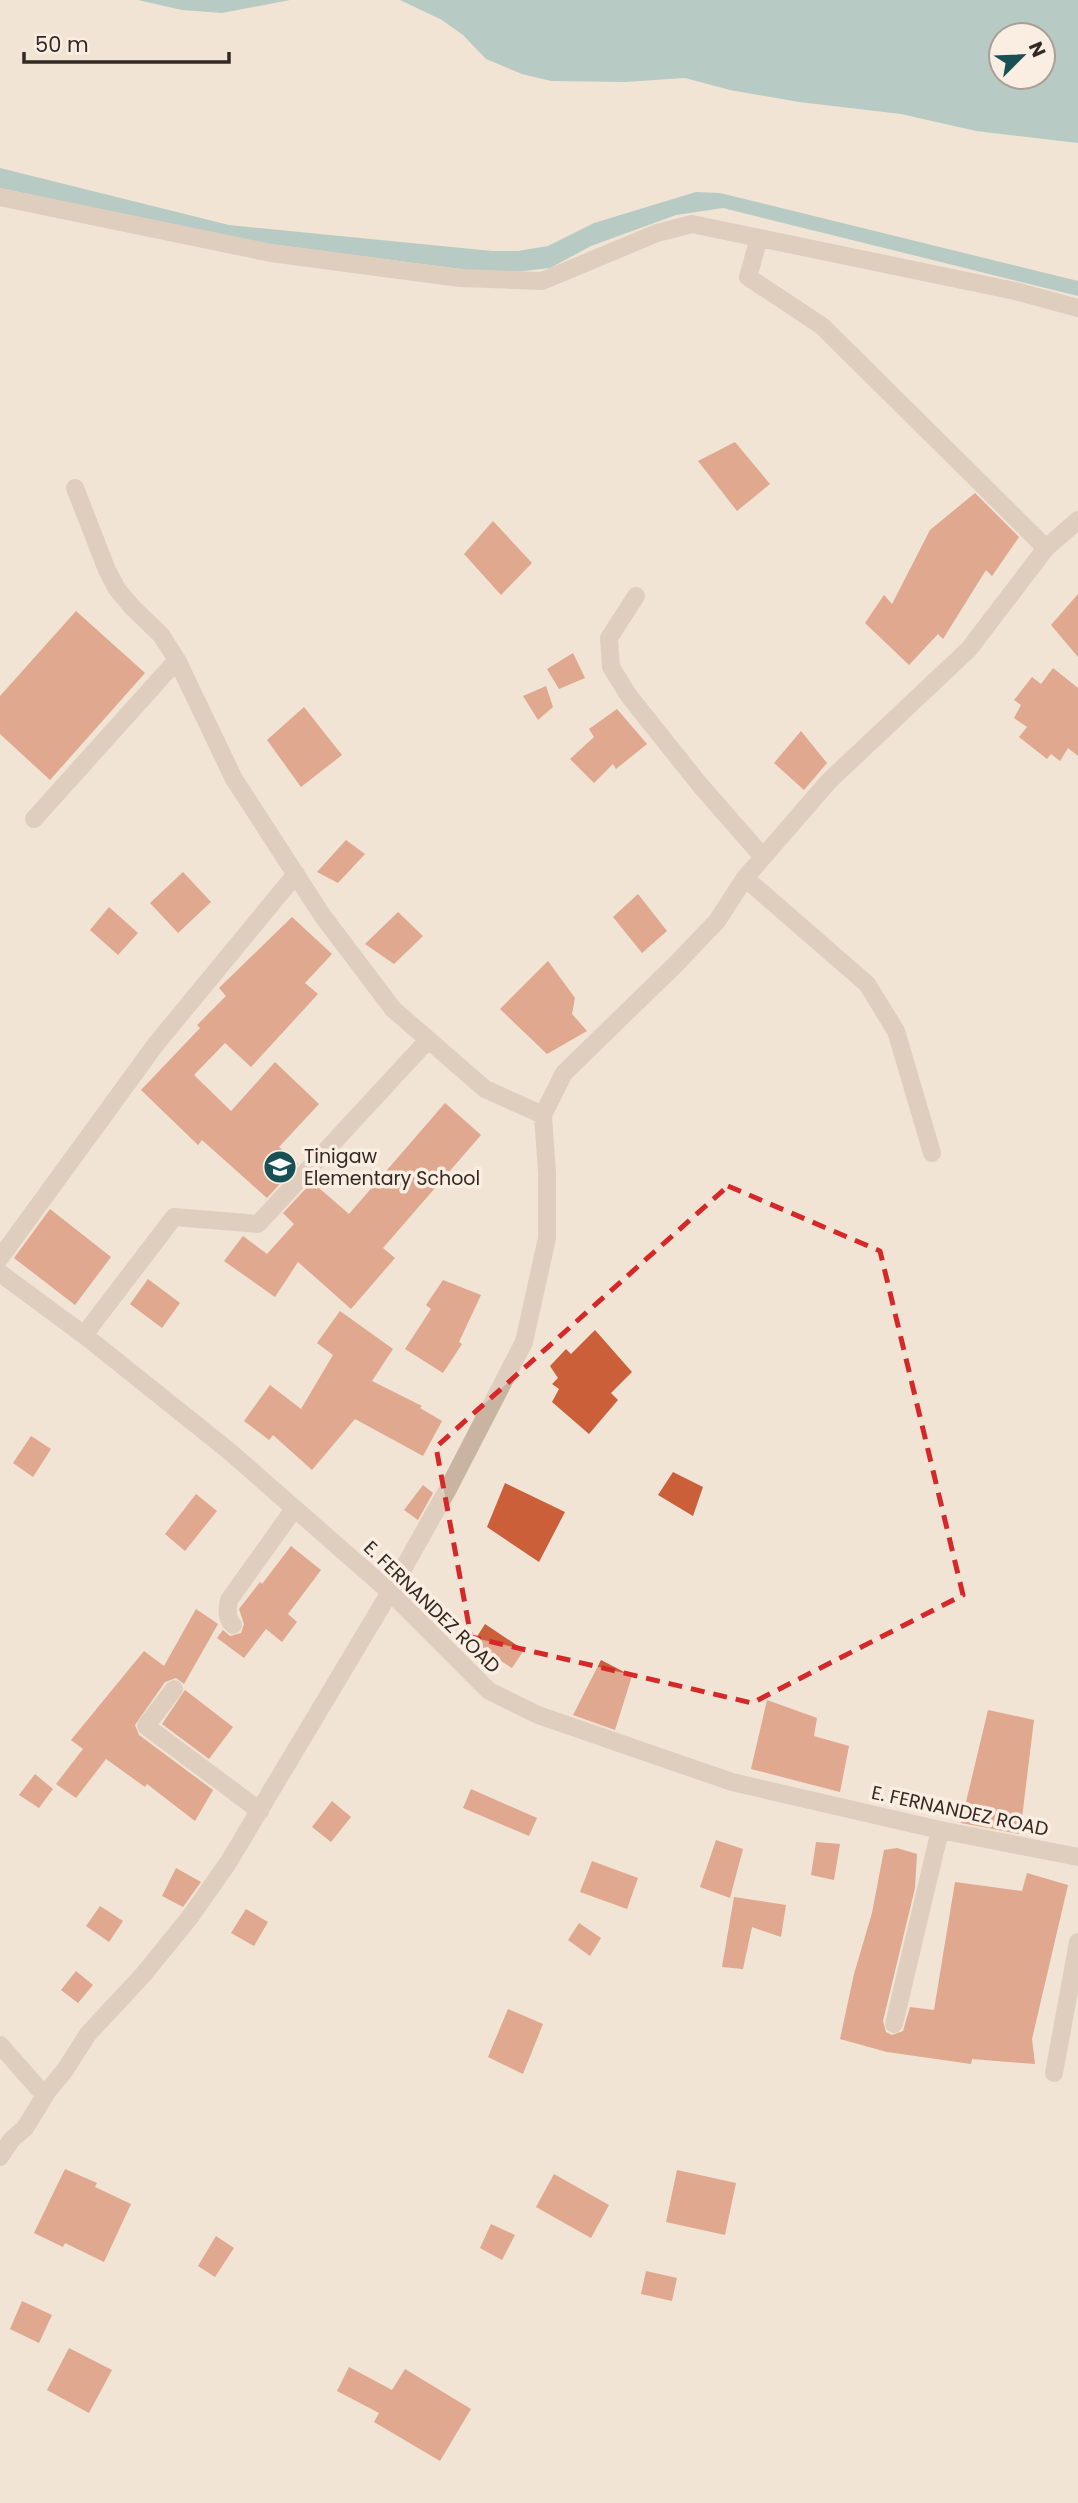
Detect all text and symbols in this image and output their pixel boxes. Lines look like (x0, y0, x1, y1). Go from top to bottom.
scale bar (24, 21, 229, 65)
north arrow (987, 21, 1057, 91)
text: 50 m (35, 30, 89, 59)
text: N (1022, 37, 1052, 61)
place label: Tinigaw Elementary School (304, 1143, 480, 1192)
school or university icon: Tinigaw Elementary School (261, 1148, 299, 1186)
street label: E. FERNANDEZ ROAD (358, 1535, 506, 1679)
street label: E. FERNANDEZ ROAD (869, 1779, 1051, 1843)

